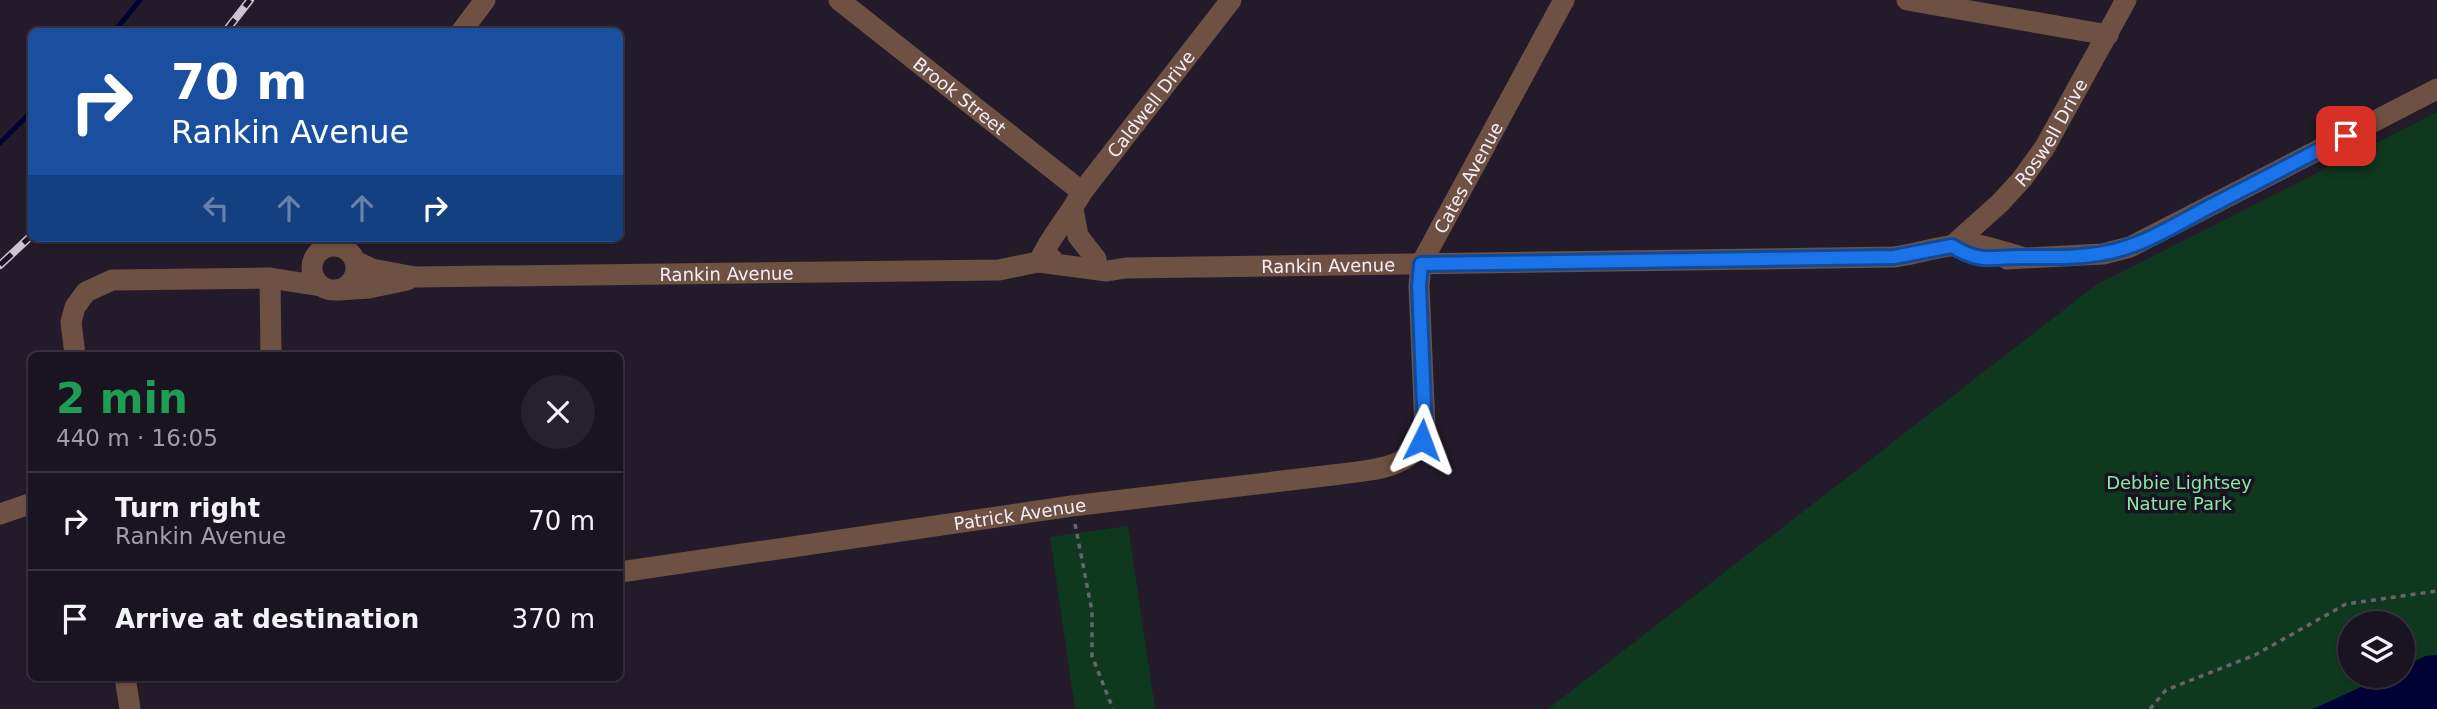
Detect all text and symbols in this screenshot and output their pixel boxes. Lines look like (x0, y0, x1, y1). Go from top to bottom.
street label: Caldwell Drive (1102, 46, 1199, 161)
street label: Brook Street (909, 52, 1010, 139)
text: 70 m (171, 54, 307, 111)
icon: right (56, 56, 147, 147)
street label: Roswell Drive (2010, 75, 2091, 190)
pin (2316, 106, 2376, 166)
text: Rankin Avenue (171, 113, 409, 151)
icon: arrive (2327, 117, 2365, 155)
street label: Cates Avenue (1429, 118, 1507, 237)
icon: left (197, 189, 235, 227)
icon: ahead (270, 189, 308, 227)
icon: ahead (343, 189, 381, 227)
icon: right (416, 189, 454, 227)
street label: Rankin Avenue (1261, 254, 1395, 277)
street label: Rankin Avenue (659, 262, 794, 285)
text: 2 min (56, 374, 188, 423)
button: close (521, 375, 595, 449)
position arrow (1385, 403, 1459, 477)
text: 440 m · 16:05 (56, 425, 218, 451)
park label: Debbie Lightsey Nature Park (2106, 472, 2252, 514)
text: Turn right (115, 493, 260, 523)
street label: Patrick Avenue (952, 494, 1087, 534)
icon: right (56, 502, 94, 540)
text: 70 m (528, 506, 595, 536)
text: Rankin Avenue (115, 523, 286, 549)
icon: arrive (56, 600, 94, 638)
text: Arrive at destination (115, 604, 419, 634)
text: 370 m (512, 604, 595, 634)
map controls (2338, 611, 2415, 688)
button: layers (2338, 611, 2415, 688)

